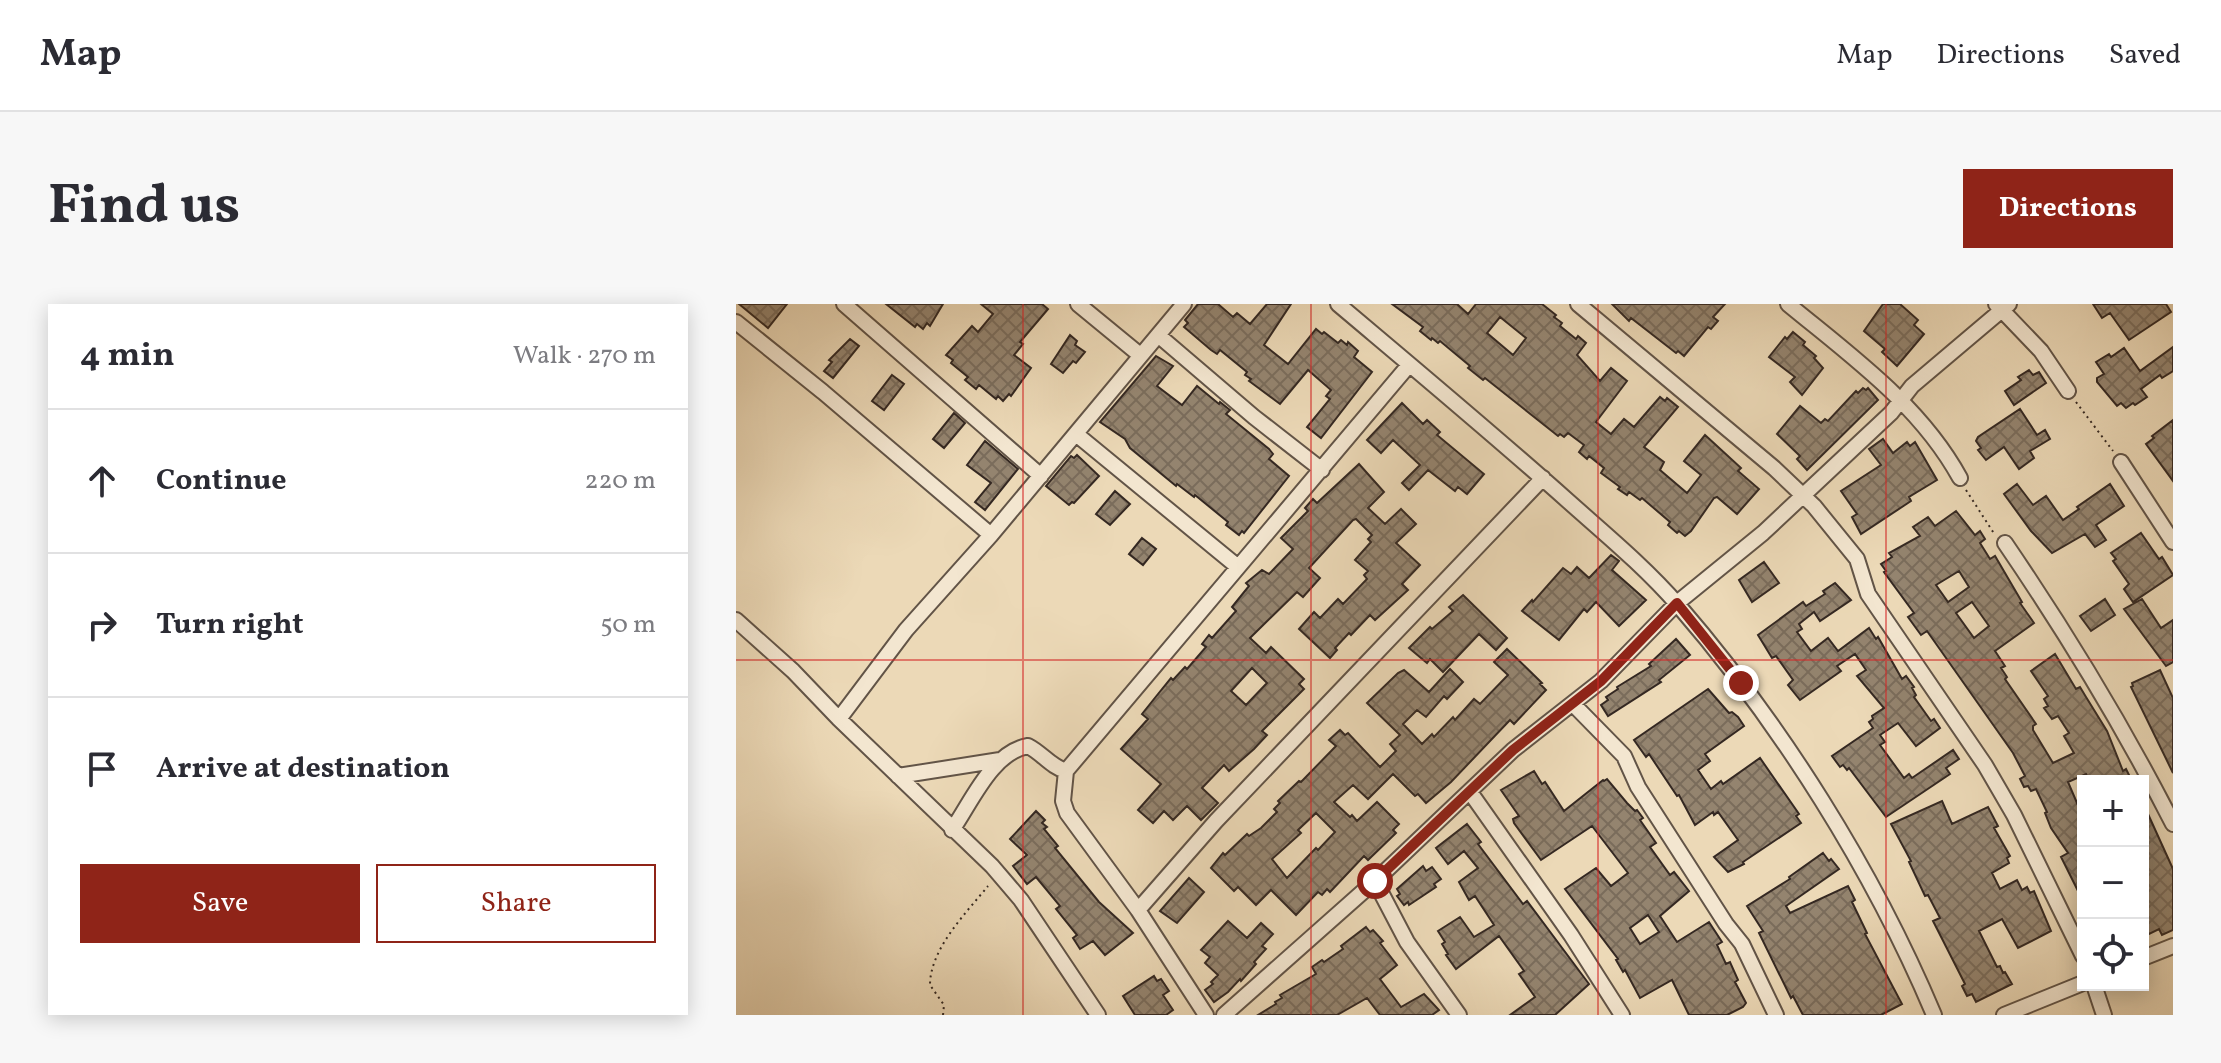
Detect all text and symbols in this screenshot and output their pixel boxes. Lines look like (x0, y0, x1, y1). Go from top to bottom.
text: Map (40, 29, 121, 82)
text: Map (1837, 36, 1893, 75)
text: Directions (1937, 36, 2065, 75)
text: Saved (2109, 36, 2181, 75)
text: Find us (48, 169, 240, 247)
button: Directions (1963, 169, 2173, 248)
text: 4 min (80, 333, 175, 380)
text: Walk · 270 m (513, 338, 656, 374)
icon: ahead (80, 459, 124, 503)
text: Continue (156, 460, 287, 502)
text: 220 m (584, 463, 656, 499)
icon: right (80, 603, 124, 647)
text: Turn right (156, 604, 304, 646)
text: 50 m (600, 607, 656, 643)
route end (1723, 665, 1759, 701)
icon: arrive (80, 747, 124, 791)
text: Arrive at destination (156, 748, 450, 790)
map controls (2077, 775, 2149, 991)
button: + (2077, 775, 2149, 847)
button: − (2077, 847, 2149, 919)
route start (1357, 863, 1393, 899)
button: Save (80, 864, 360, 943)
button: Share (376, 864, 656, 943)
button: locate (2077, 919, 2149, 991)

